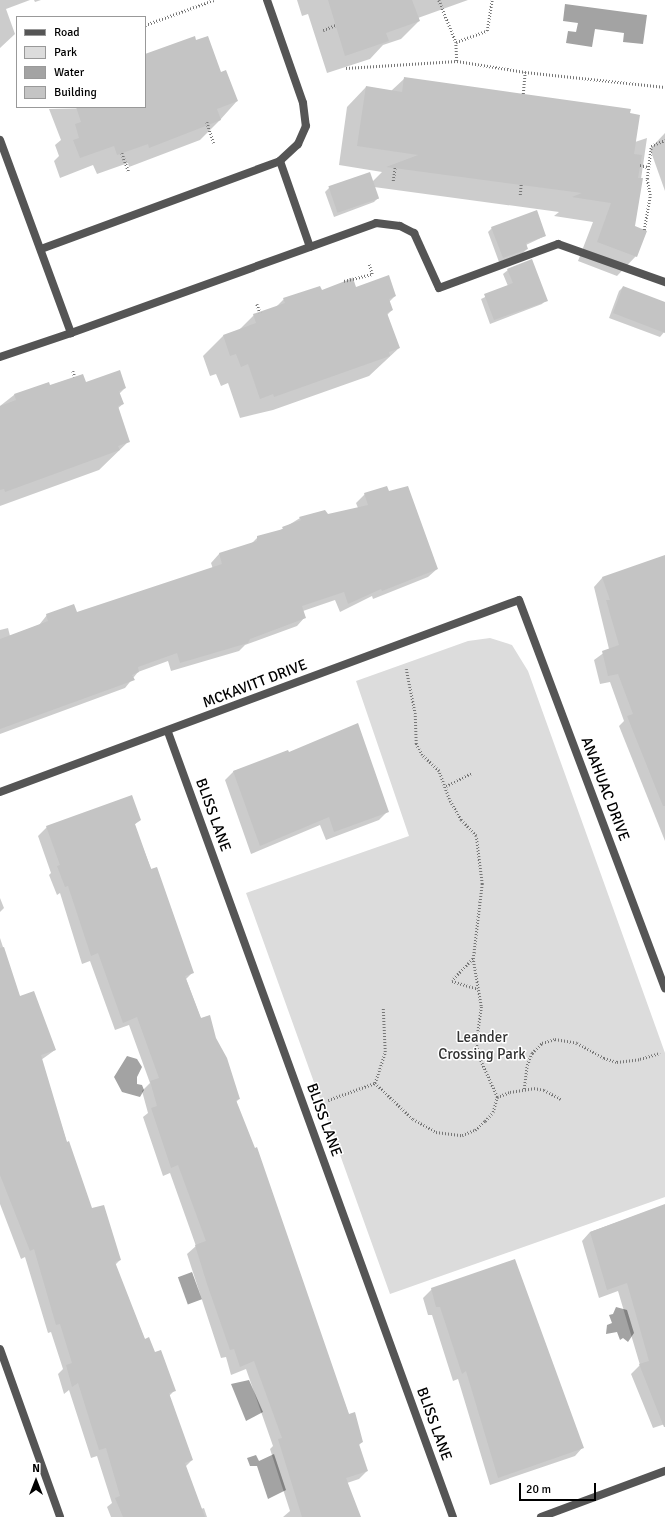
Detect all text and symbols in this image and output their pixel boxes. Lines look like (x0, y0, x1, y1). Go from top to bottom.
legend (16, 16, 146, 108)
text: Road (54, 25, 80, 40)
text: Park (54, 45, 77, 60)
text: Water (54, 65, 84, 80)
text: Building (54, 85, 97, 100)
street label: MCKAVITT DRIVE (200, 656, 310, 712)
street label: ANAHUAC DRIVE (577, 734, 633, 844)
street label: BLISS LANE (191, 776, 235, 854)
park label: Leander Crossing Park (438, 1028, 526, 1063)
street label: BLISS LANE (302, 1081, 346, 1159)
street label: BLISS LANE (412, 1385, 456, 1463)
north arrow (16, 1461, 56, 1501)
text: N (32, 1462, 40, 1475)
scale bar (521, 1475, 598, 1501)
text: 20 m (526, 1482, 551, 1497)

